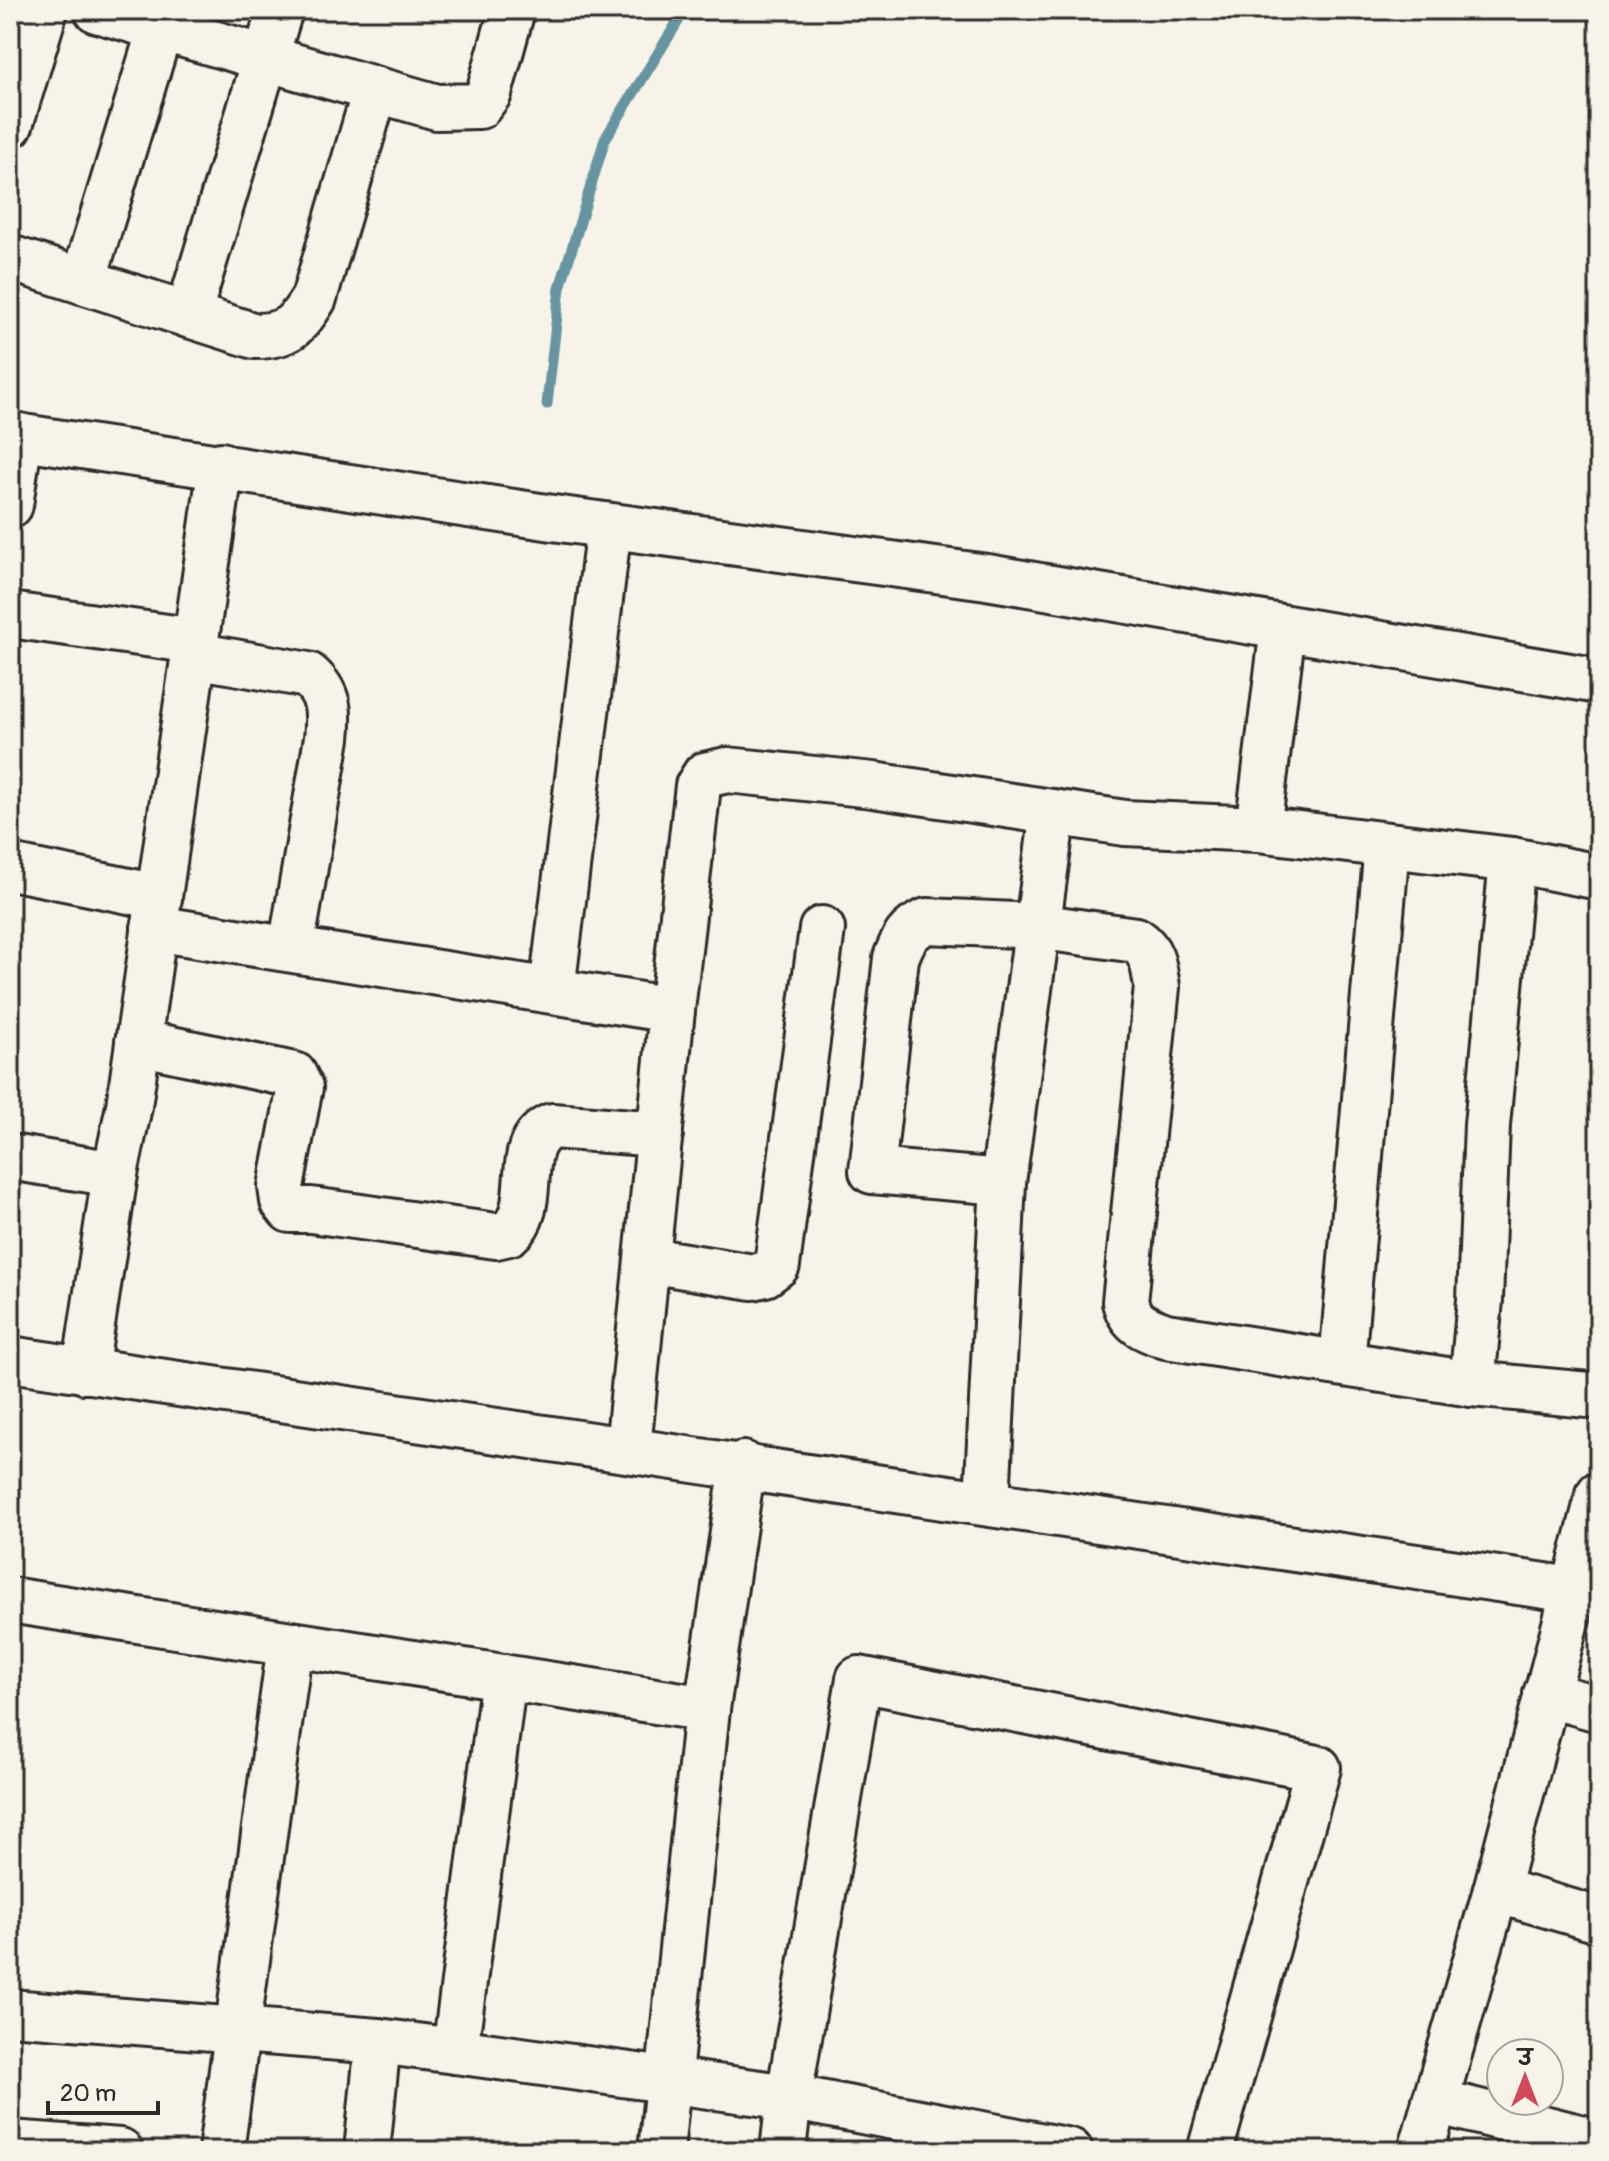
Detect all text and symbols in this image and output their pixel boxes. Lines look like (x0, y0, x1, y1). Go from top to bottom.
north arrow (1485, 2037, 1565, 2117)
text: उ (1516, 2044, 1535, 2072)
scale bar (48, 2065, 158, 2115)
text: 20 m (60, 2079, 116, 2108)

